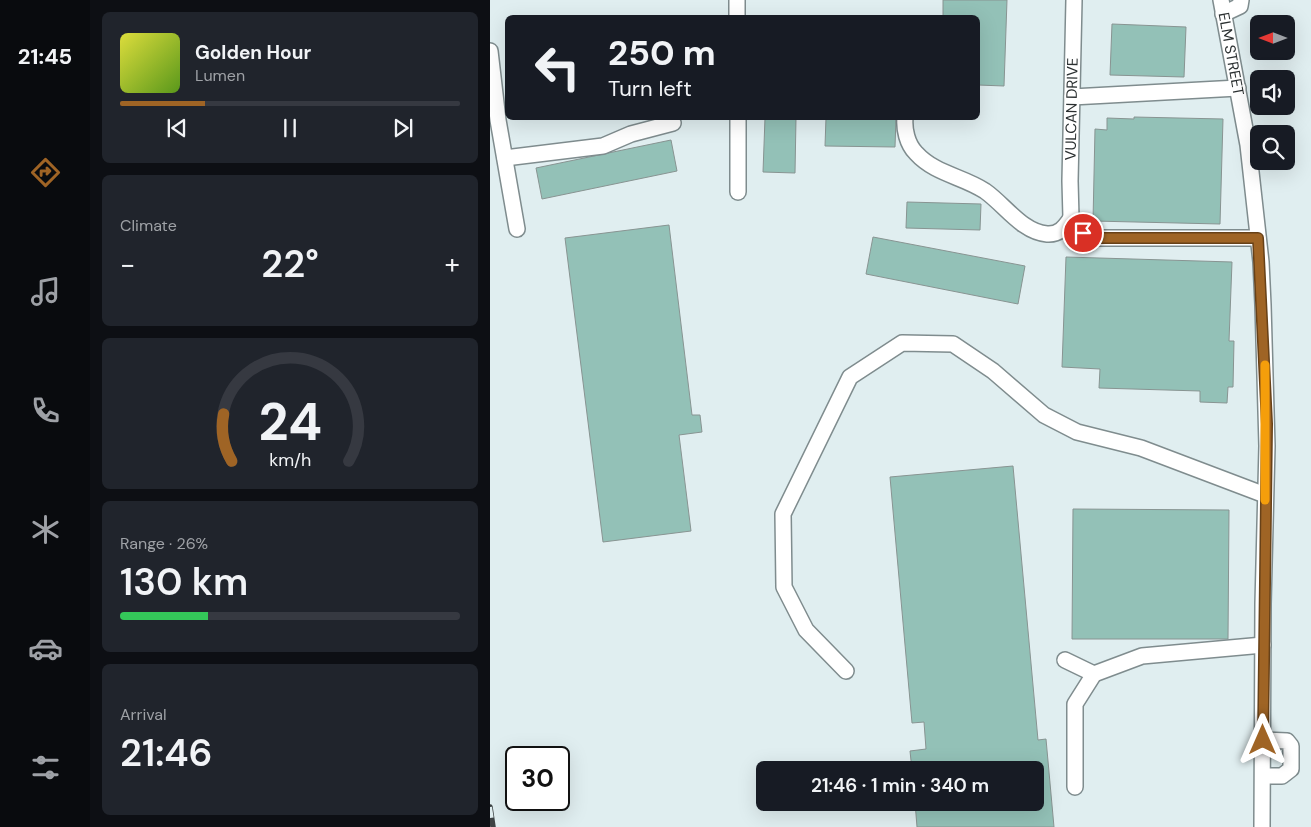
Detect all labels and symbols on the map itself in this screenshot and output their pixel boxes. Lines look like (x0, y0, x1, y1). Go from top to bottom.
street label: ELM STREET (1214, 11, 1249, 97)
north arrow (1250, 15, 1295, 60)
street label: VULCAN DRIVE (1060, 57, 1083, 161)
pin (1062, 212, 1104, 254)
position arrow (1236, 713, 1288, 765)
speed limit sign: 30 (505, 746, 570, 811)

